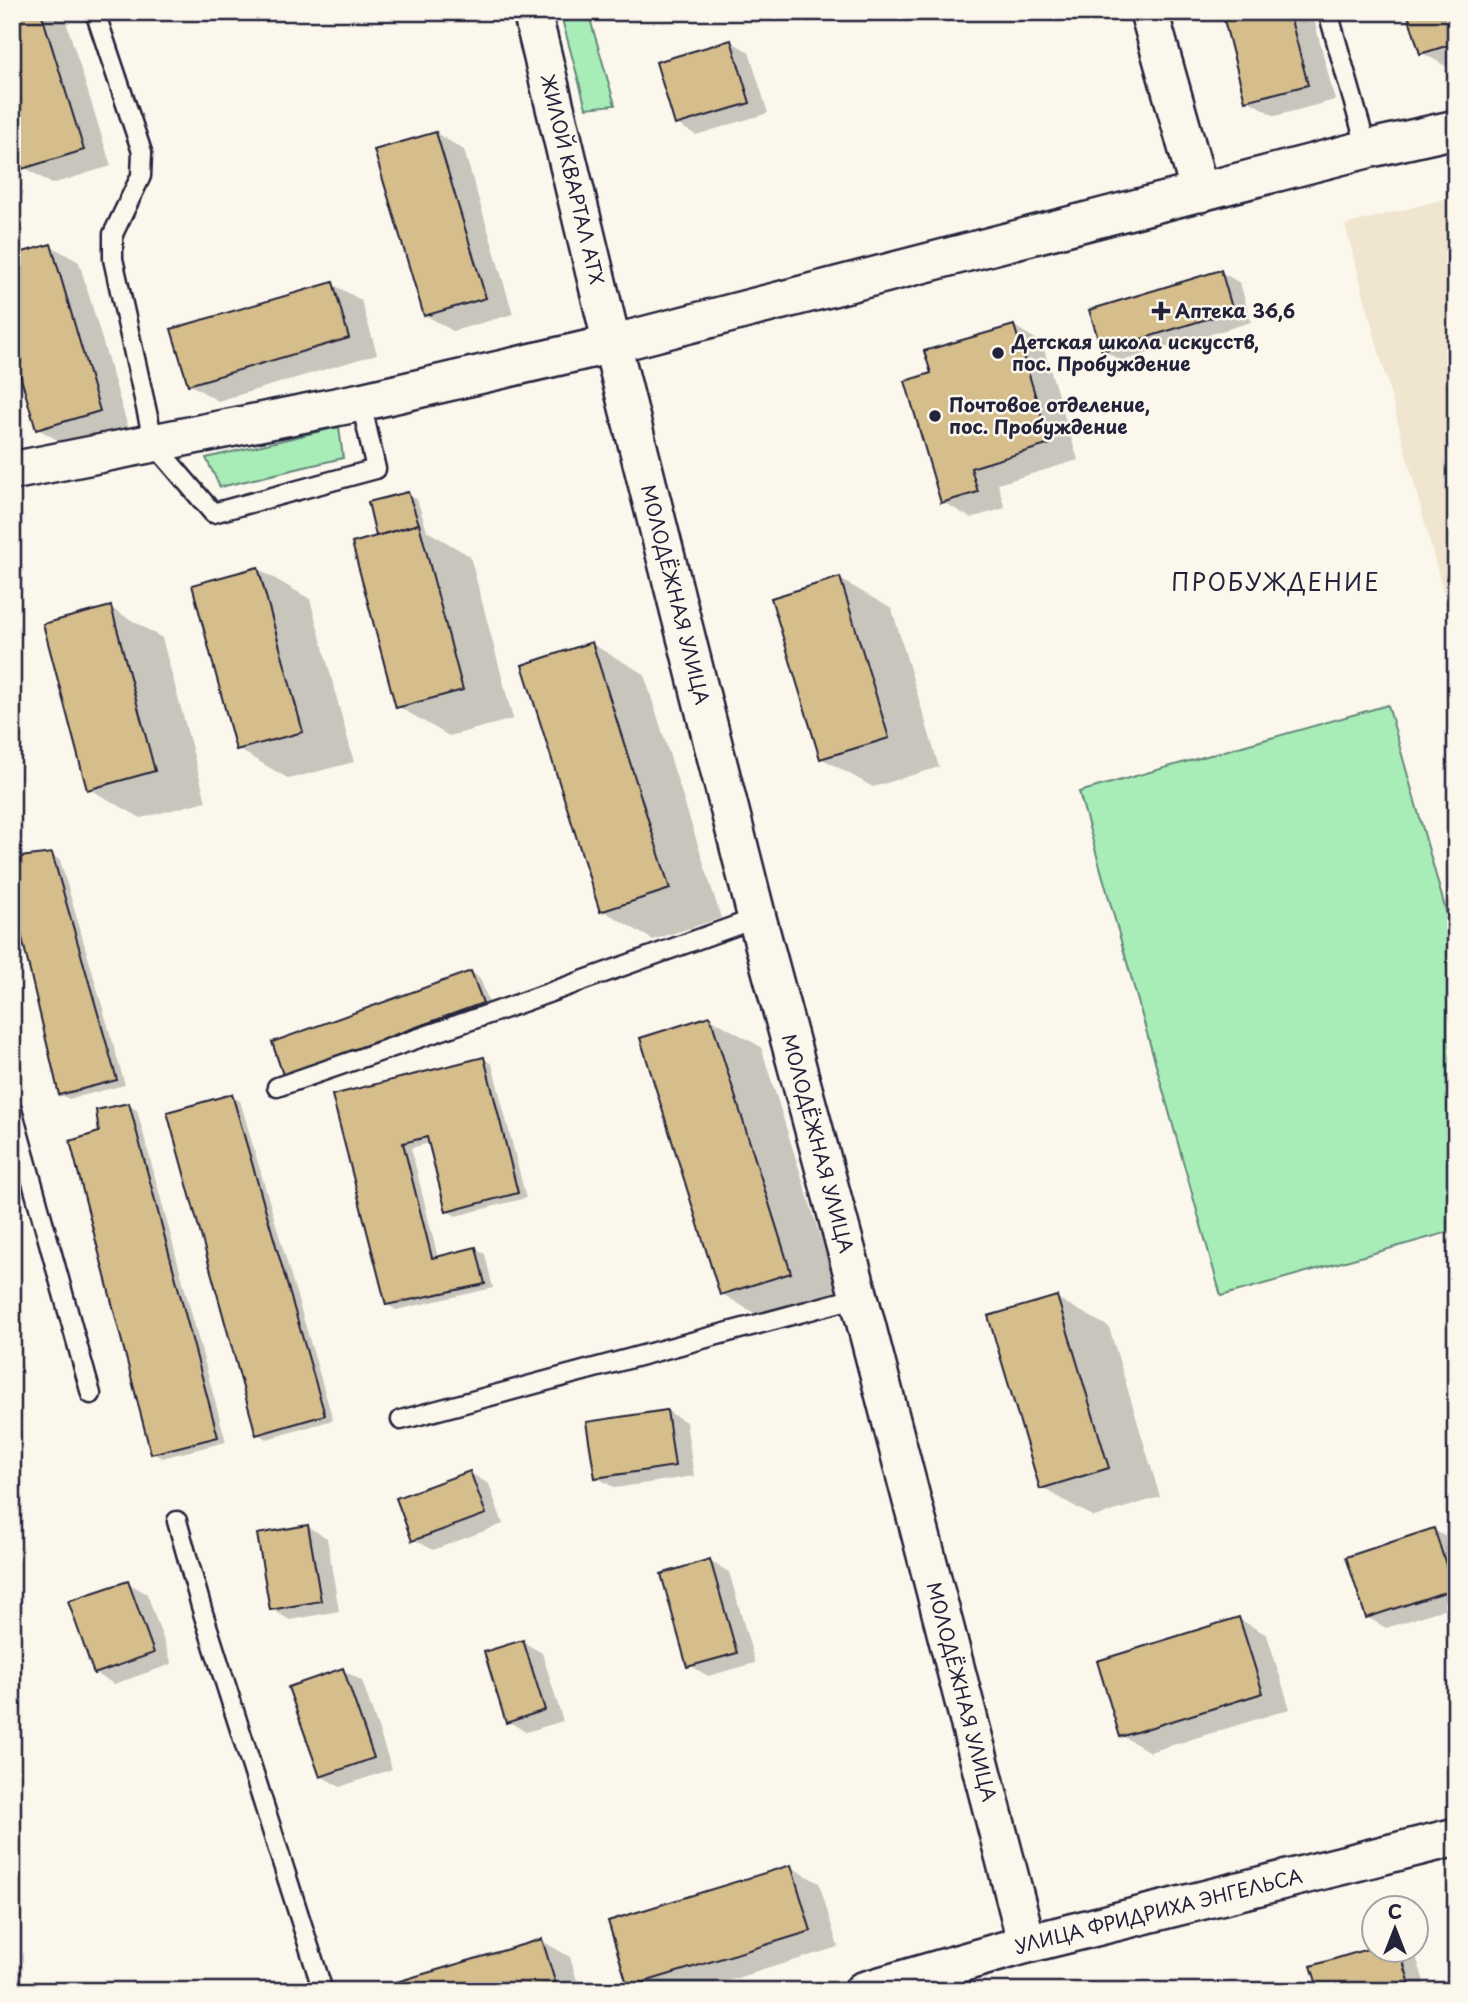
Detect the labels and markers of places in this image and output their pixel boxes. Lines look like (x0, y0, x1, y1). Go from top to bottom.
place label: Аптека 36,6 (1175, 296, 1295, 324)
marker: Аптека 36,6 (1153, 303, 1169, 319)
place label: Детская школа искусств, пос. Пробуждение (1011, 327, 1259, 377)
marker: Детская школа искусств, пос. Пробуждение (990, 345, 1006, 361)
place label: Почтовое отделение, пос. Пробуждение (949, 390, 1150, 440)
marker: Почтовое отделение, пос. Пробуждение (927, 408, 943, 424)

